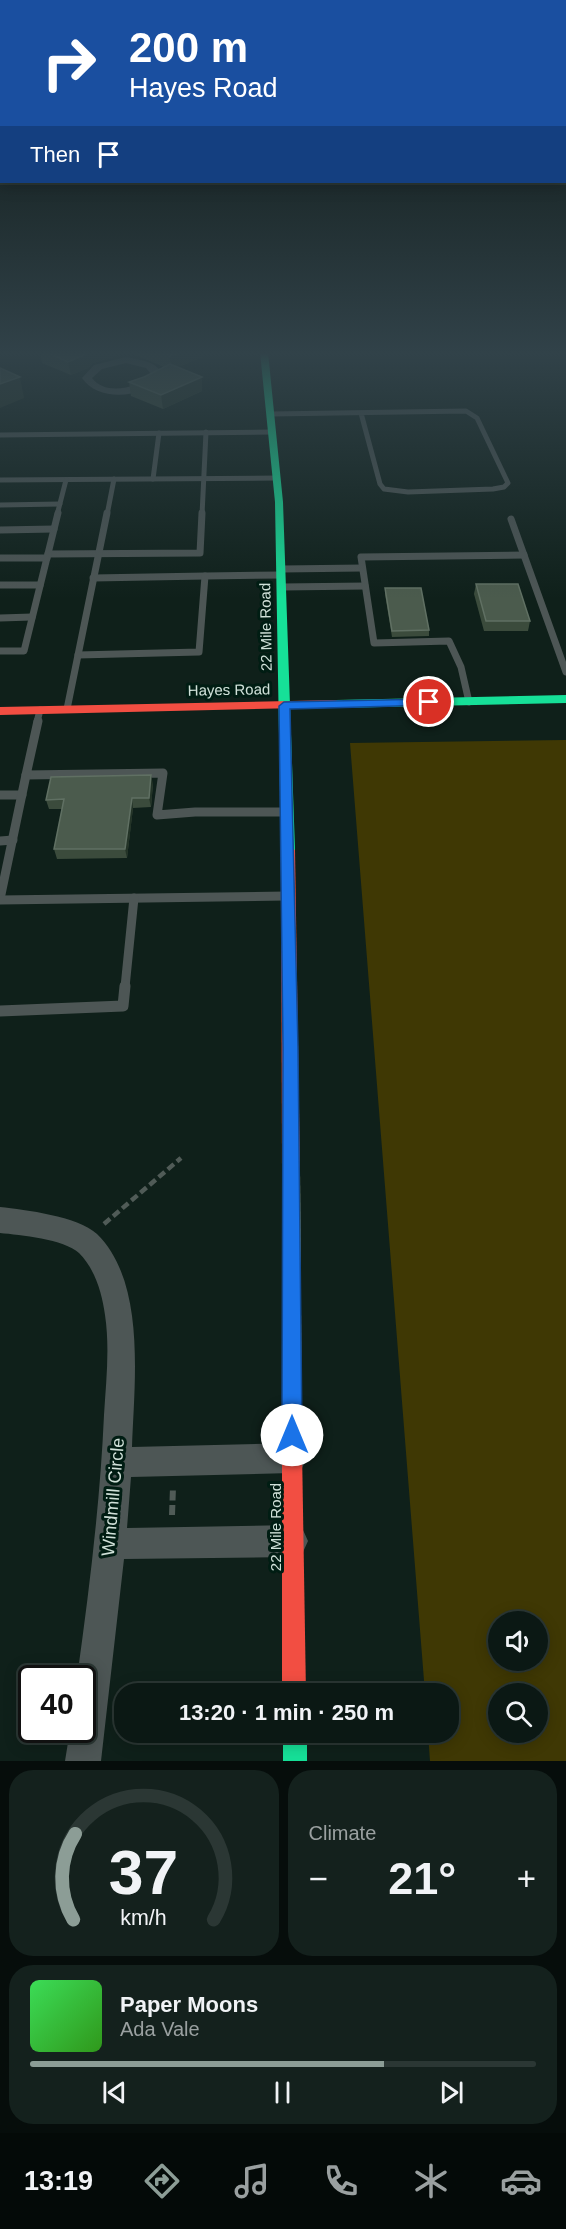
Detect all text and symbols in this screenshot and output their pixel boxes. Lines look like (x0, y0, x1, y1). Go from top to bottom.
icon: right (30, 24, 108, 102)
text: 200 m (129, 24, 248, 71)
text: Hayes Road (129, 73, 278, 103)
icon: arrive (92, 138, 125, 171)
text: Then (30, 142, 80, 167)
street label: 22 Mile Road (256, 583, 275, 671)
pin (403, 676, 454, 727)
street label: Hayes Road (188, 680, 270, 699)
icon: arrive (412, 685, 445, 718)
position arrow (260, 1403, 324, 1467)
street label: Windmill Circle (98, 1437, 128, 1557)
street label: 22 Mile Road (267, 1483, 284, 1571)
map controls (488, 1611, 548, 1743)
button: sound (488, 1611, 548, 1671)
speed limit sign: 40 (18, 1665, 96, 1743)
button: search (488, 1683, 548, 1743)
text: 13:20 · 1 min · 250 m (179, 1700, 394, 1725)
text: Climate (309, 1822, 376, 1844)
text: 37 (109, 1838, 178, 1907)
text: 21° (388, 1853, 456, 1904)
text: − (309, 1860, 328, 1897)
text: + (517, 1860, 536, 1897)
text: km/h (121, 1906, 167, 1930)
text: Paper Moons (120, 1992, 258, 2017)
text: Ada Vale (120, 2018, 200, 2040)
icon: previous (98, 2076, 131, 2109)
icon: pause (266, 2076, 299, 2109)
icon: next (435, 2076, 468, 2109)
icon: directions (141, 2160, 183, 2202)
icon: music (231, 2160, 273, 2202)
icon: phone (320, 2160, 362, 2202)
icon: climate (410, 2160, 452, 2202)
icon: car (500, 2160, 542, 2202)
text: 13:19 (24, 2166, 93, 2196)

